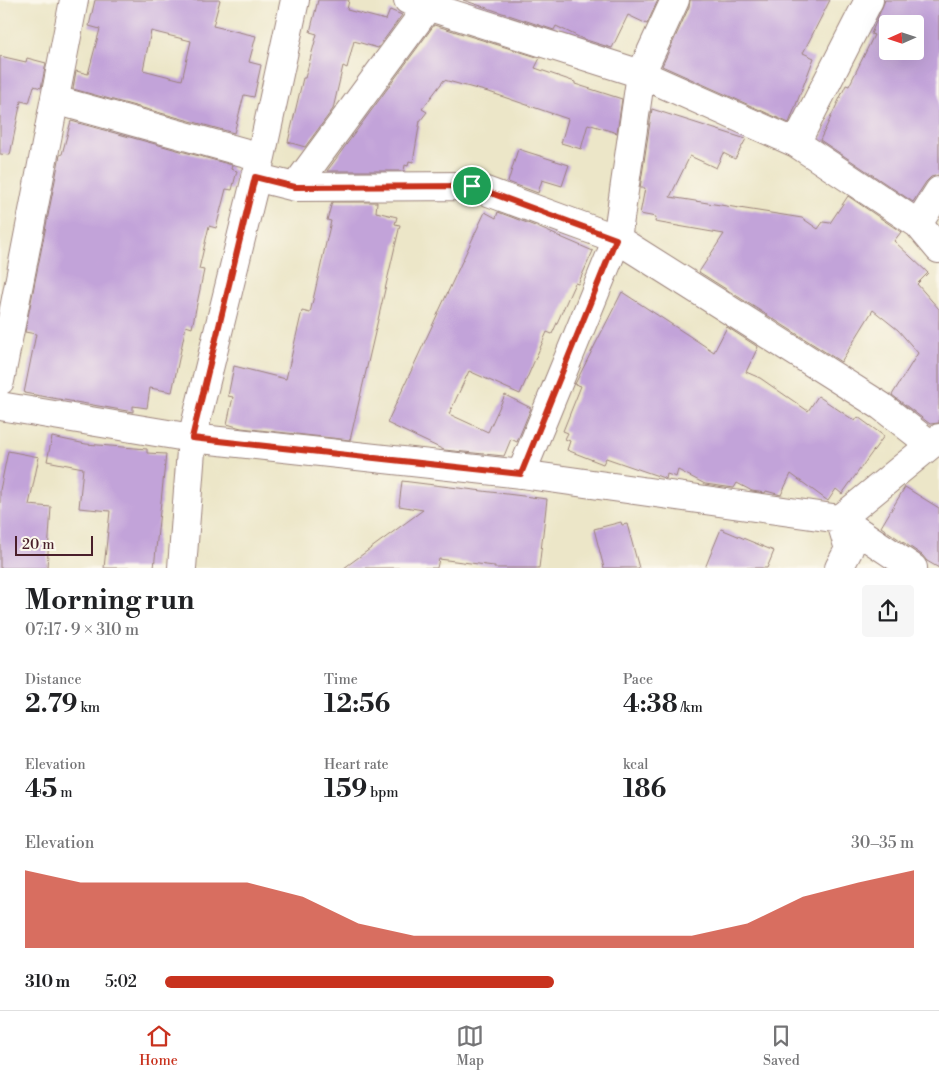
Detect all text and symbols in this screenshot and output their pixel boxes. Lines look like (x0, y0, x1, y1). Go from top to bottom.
north arrow (879, 15, 924, 60)
map controls (879, 15, 924, 60)
pin (451, 165, 493, 207)
icon: arrive (458, 172, 486, 200)
scale bar (15, 532, 92, 556)
text: 20 m (22, 536, 54, 554)
text: Morning run (25, 583, 194, 618)
button: share (862, 585, 914, 637)
text: 07:17 · 9 × 310 m (25, 620, 139, 640)
text: Distance (25, 671, 82, 689)
text: Time (324, 671, 358, 689)
text: Pace (623, 671, 653, 689)
text: 2.79 (25, 689, 78, 720)
text: 12:56 (324, 689, 390, 720)
text: 4:38 (623, 689, 678, 720)
text: km (78, 699, 100, 717)
text: /km (678, 699, 703, 717)
text: Elevation (25, 756, 86, 774)
text: Heart rate (324, 756, 389, 774)
text: kcal (623, 756, 648, 774)
text: 45 (25, 774, 57, 805)
text: 159 (324, 774, 367, 805)
text: 186 (623, 774, 666, 805)
text: m (57, 784, 72, 802)
text: bpm (367, 784, 399, 802)
text: Elevation (25, 833, 94, 853)
text: 30–35 m (851, 833, 914, 853)
text: 310 m (25, 972, 70, 992)
text: 5:02 (105, 972, 137, 992)
tab: Home (139, 1022, 178, 1070)
tab: Map (456, 1022, 484, 1070)
tab: Saved (763, 1022, 800, 1070)

